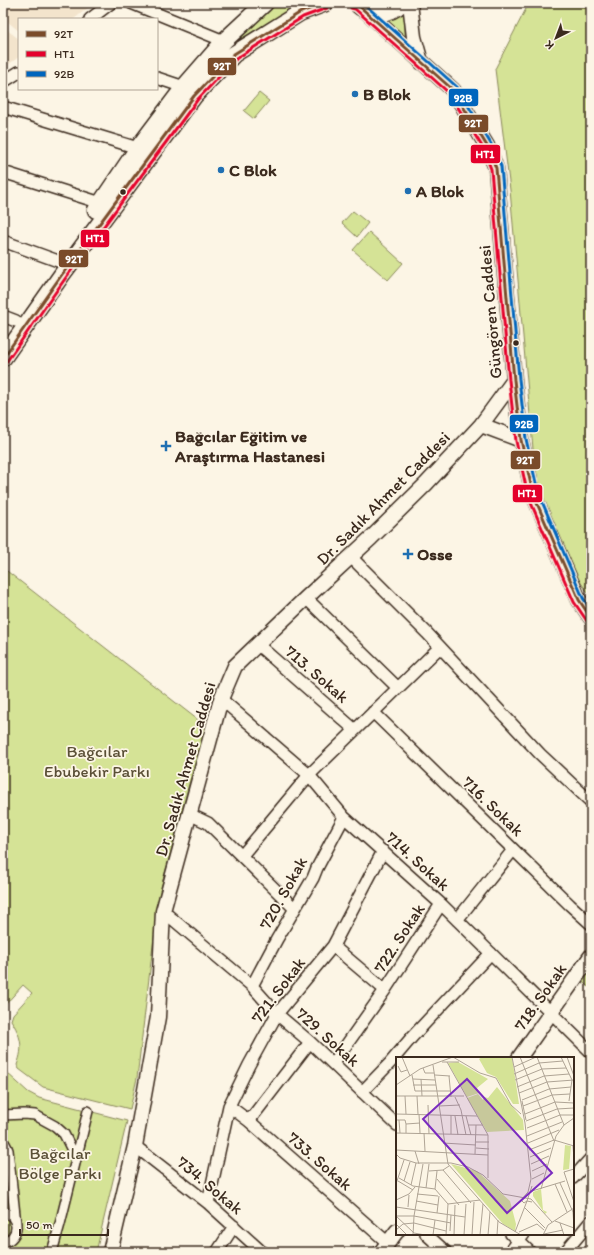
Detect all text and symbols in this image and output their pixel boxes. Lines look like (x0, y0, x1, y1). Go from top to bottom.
legend (18, 18, 158, 90)
north arrow (536, 18, 576, 58)
text: 92T (54, 27, 74, 41)
text: K (542, 37, 557, 52)
text: HT1 (54, 47, 75, 61)
line badge: 92T (207, 57, 237, 76)
text: 92T (213, 60, 232, 73)
text: 92B (54, 67, 75, 81)
place label: B Blok (363, 84, 411, 104)
line badge: 92B (448, 88, 479, 107)
marker: B Blok (350, 89, 360, 99)
text: 92B (454, 92, 472, 105)
line badge: 92T (458, 114, 489, 133)
text: 92T (464, 117, 483, 130)
line badge: HT1 (470, 144, 501, 164)
text: HT1 (476, 148, 495, 161)
place label: C Blok (229, 160, 277, 180)
marker: C Blok (216, 165, 226, 175)
place label: A Blok (415, 181, 464, 201)
marker: A Blok (403, 186, 413, 196)
unlabelled marker (118, 187, 128, 197)
line badge: HT1 (80, 229, 110, 248)
text: HT1 (86, 232, 105, 245)
street label: Güngören Caddesi (474, 244, 506, 380)
line badge: 92T (58, 249, 89, 268)
text: 92T (65, 253, 84, 266)
unlabelled marker (511, 338, 521, 348)
line badge: 92B (509, 414, 539, 433)
text: 92B (515, 418, 533, 431)
place label: Bağcılar Eğitim ve Araştırma Hastanesi (174, 426, 325, 467)
street label: Dr. Sadık Ahmet Caddesi (312, 427, 454, 569)
marker: Bağcılar Eğitim ve Araştırma Hastanesi (160, 440, 172, 452)
line badge: 92T (510, 450, 541, 470)
text: 92T (516, 454, 535, 467)
line badge: HT1 (512, 484, 543, 503)
text: HT1 (518, 487, 537, 500)
place label: Osse (417, 544, 453, 564)
marker: Osse (402, 548, 414, 560)
street label: 713. Sokak (281, 641, 353, 707)
street label: Dr. Sadık Ahmet Caddesi (151, 680, 219, 858)
park label: Bağcılar Ebubekir Parkı (44, 741, 150, 781)
street label: 716. Sokak (458, 772, 528, 840)
street label: 714. Sokak (382, 827, 454, 895)
street label: 720. Sokak (255, 853, 311, 933)
street label: 722. Sokak (369, 899, 429, 976)
street label: 721. Sokak (247, 953, 309, 1027)
street label: 718. Sokak (510, 959, 571, 1035)
street label: 729. Sokak (292, 1003, 364, 1071)
inset map (396, 1057, 574, 1235)
street label: 733. Sokak (284, 1128, 357, 1195)
park label: Bağcılar Bölge Parkı (18, 1143, 102, 1183)
street label: 734. Sokak (173, 1152, 247, 1219)
scale bar (20, 1211, 108, 1237)
text: 50 m (26, 1218, 52, 1232)

